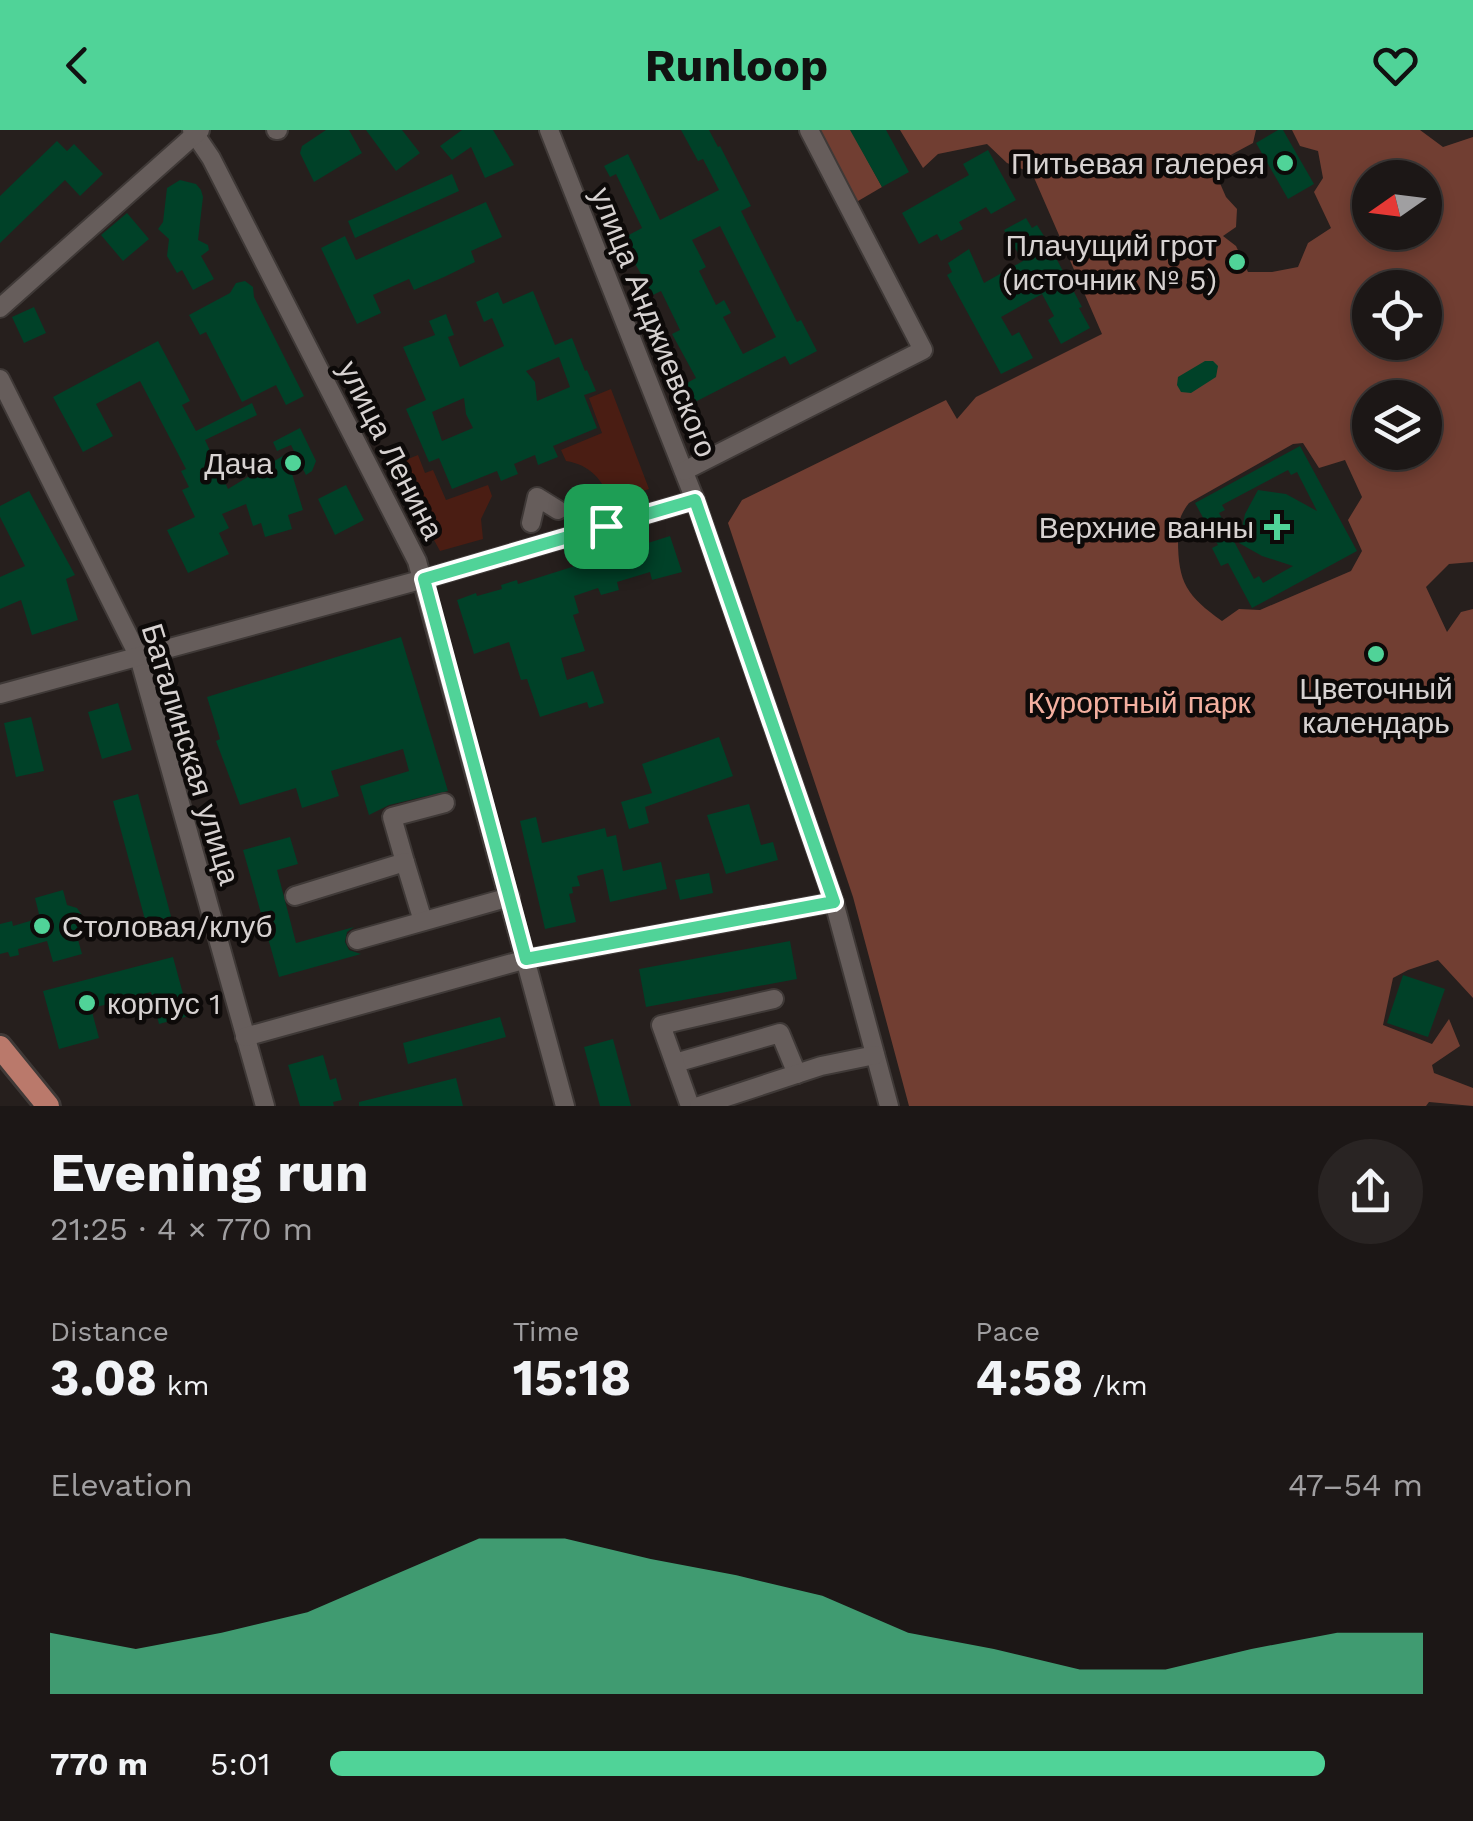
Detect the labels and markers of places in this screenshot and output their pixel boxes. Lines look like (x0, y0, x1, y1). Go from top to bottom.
place label: Питьевая галерея (1011, 146, 1265, 181)
marker: Питьевая галерея (1274, 152, 1296, 174)
place label: Плачущий грот (источник № 5) (1002, 228, 1217, 297)
marker: Плачущий грот (источник № 5) (1226, 251, 1248, 273)
place label: Дача (204, 446, 273, 481)
marker: Дача (282, 452, 304, 474)
pin (564, 484, 649, 569)
place label: Верхние ванны (1039, 510, 1254, 545)
marker: Верхние ванны (1264, 514, 1290, 540)
marker: Цветочный календарь (1365, 643, 1387, 665)
place label: Цветочный календарь (1299, 671, 1453, 740)
place label: Столовая/клуб (62, 909, 273, 944)
marker: Столовая/клуб (31, 915, 53, 937)
place label: корпус 1 (107, 986, 221, 1021)
marker: корпус 1 (76, 992, 98, 1014)

